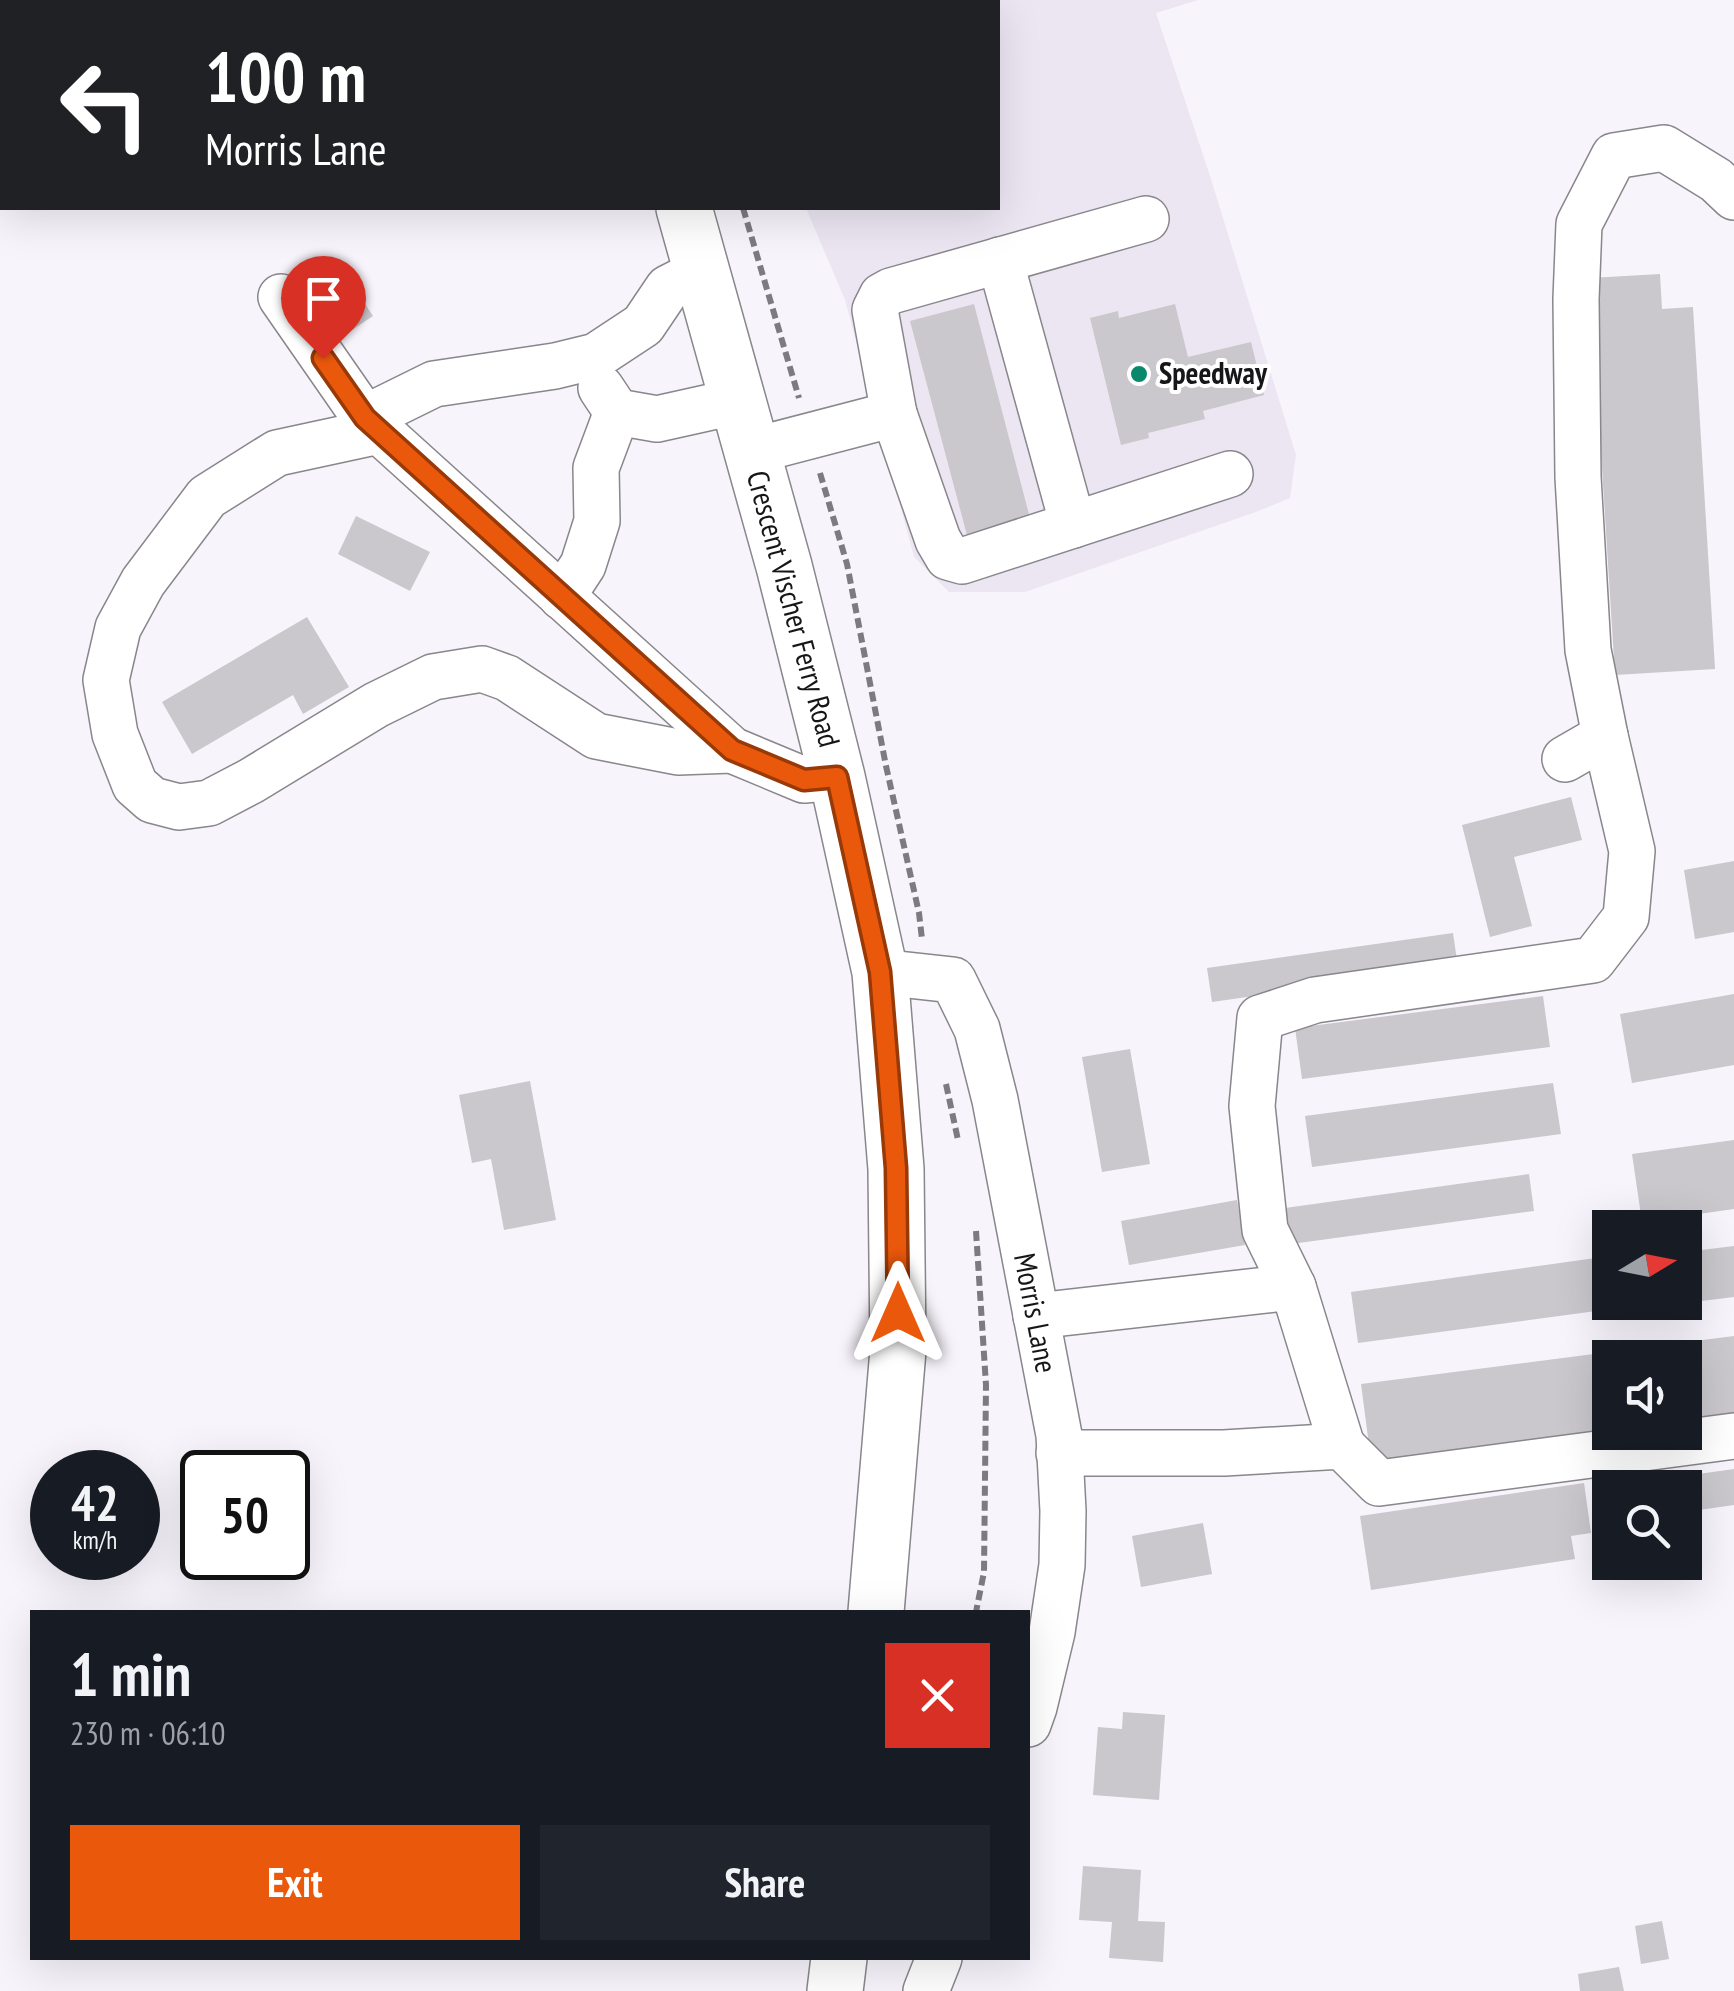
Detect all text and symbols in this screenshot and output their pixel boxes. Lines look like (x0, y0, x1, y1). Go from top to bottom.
text: 100 m (205, 31, 366, 121)
icon: left (40, 40, 170, 170)
text: Morris Lane (205, 119, 387, 177)
pin (281, 256, 366, 359)
icon: arrive (296, 271, 351, 326)
place label: Speedway (1159, 353, 1268, 392)
marker: Speedway (1128, 363, 1150, 385)
street label: Crescent Vischer Ferry Road (739, 466, 850, 751)
north arrow (1592, 1210, 1702, 1320)
map controls (1592, 1210, 1702, 1580)
street label: Morris Lane (1006, 1250, 1067, 1376)
position arrow (846, 1261, 950, 1365)
button: sound (1592, 1340, 1702, 1450)
speed limit sign: 50 (180, 1450, 310, 1580)
text: 42 (71, 1470, 119, 1535)
button: search (1592, 1470, 1702, 1580)
text: km/h (73, 1524, 117, 1556)
text: 1 min (70, 1635, 191, 1713)
button: close (885, 1643, 990, 1748)
text: 230 m · 06:10 (70, 1712, 225, 1754)
button: Exit (70, 1825, 520, 1940)
button: Share (540, 1825, 990, 1940)

